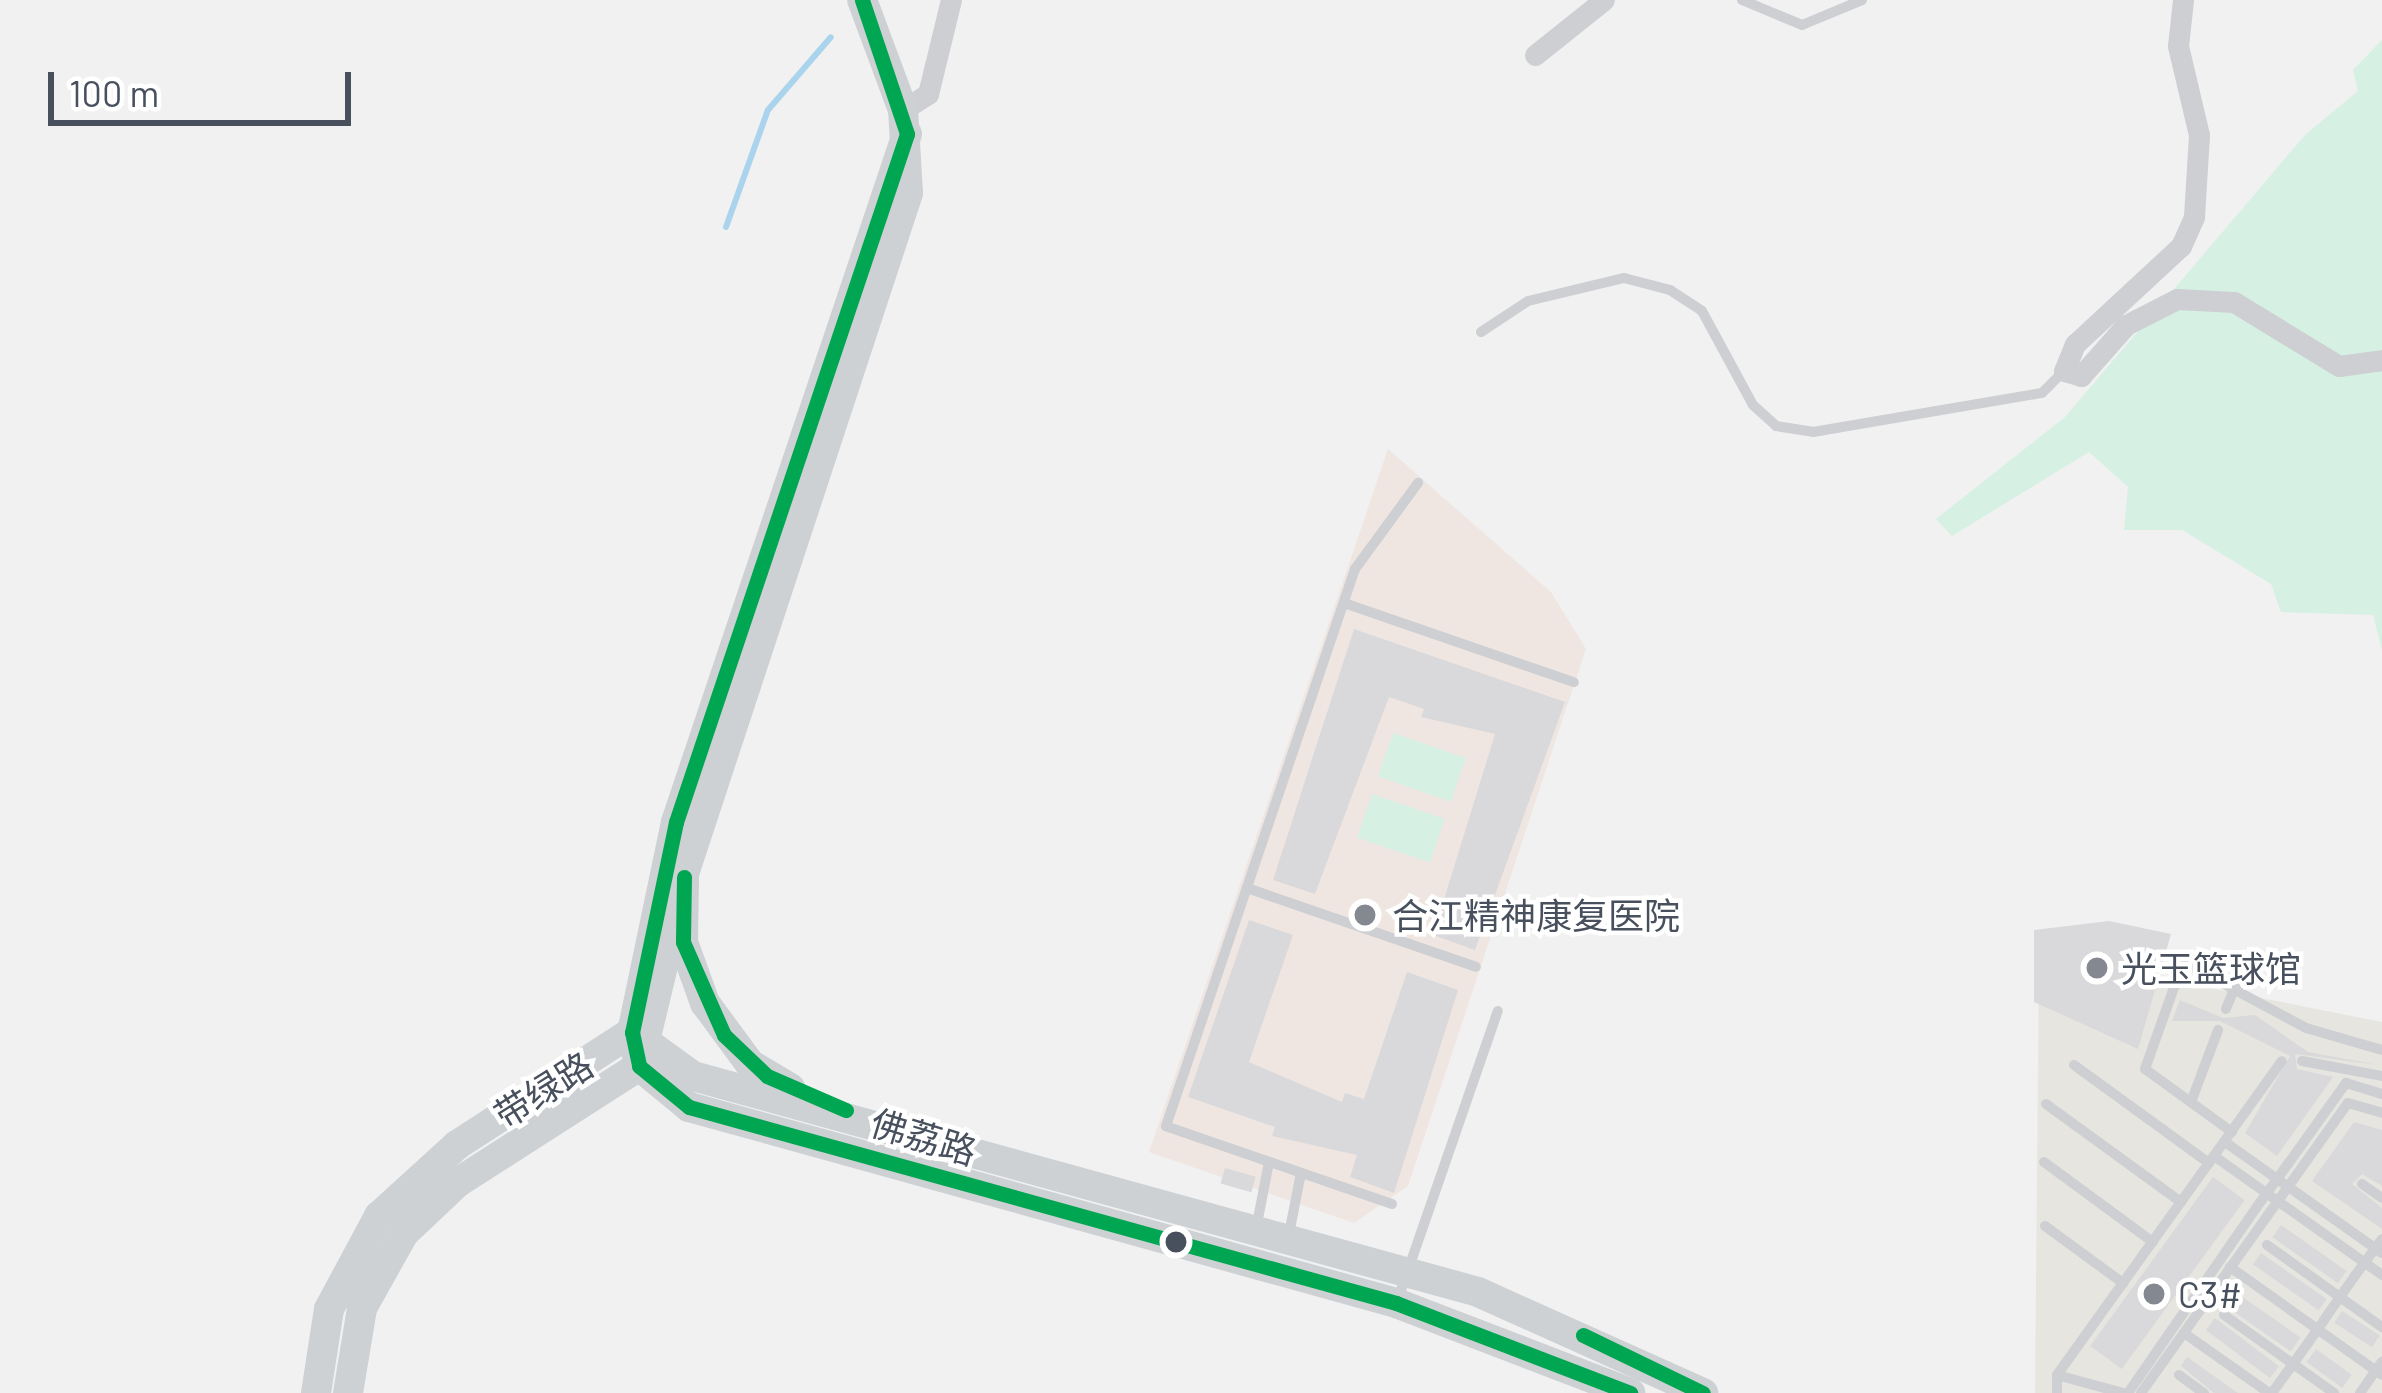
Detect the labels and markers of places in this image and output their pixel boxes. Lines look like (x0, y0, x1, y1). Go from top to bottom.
place label: 合江精神康复医院 (1392, 893, 1680, 937)
marker: 合江精神康复医院 (1349, 899, 1381, 931)
place label: 光玉篮球馆 (2121, 946, 2301, 990)
marker: 光玉篮球馆 (2084, 955, 2110, 981)
unlabelled marker (1165, 1231, 1187, 1253)
place label: C3# (2178, 1272, 2242, 1316)
marker: C3# (2141, 1281, 2167, 1307)

